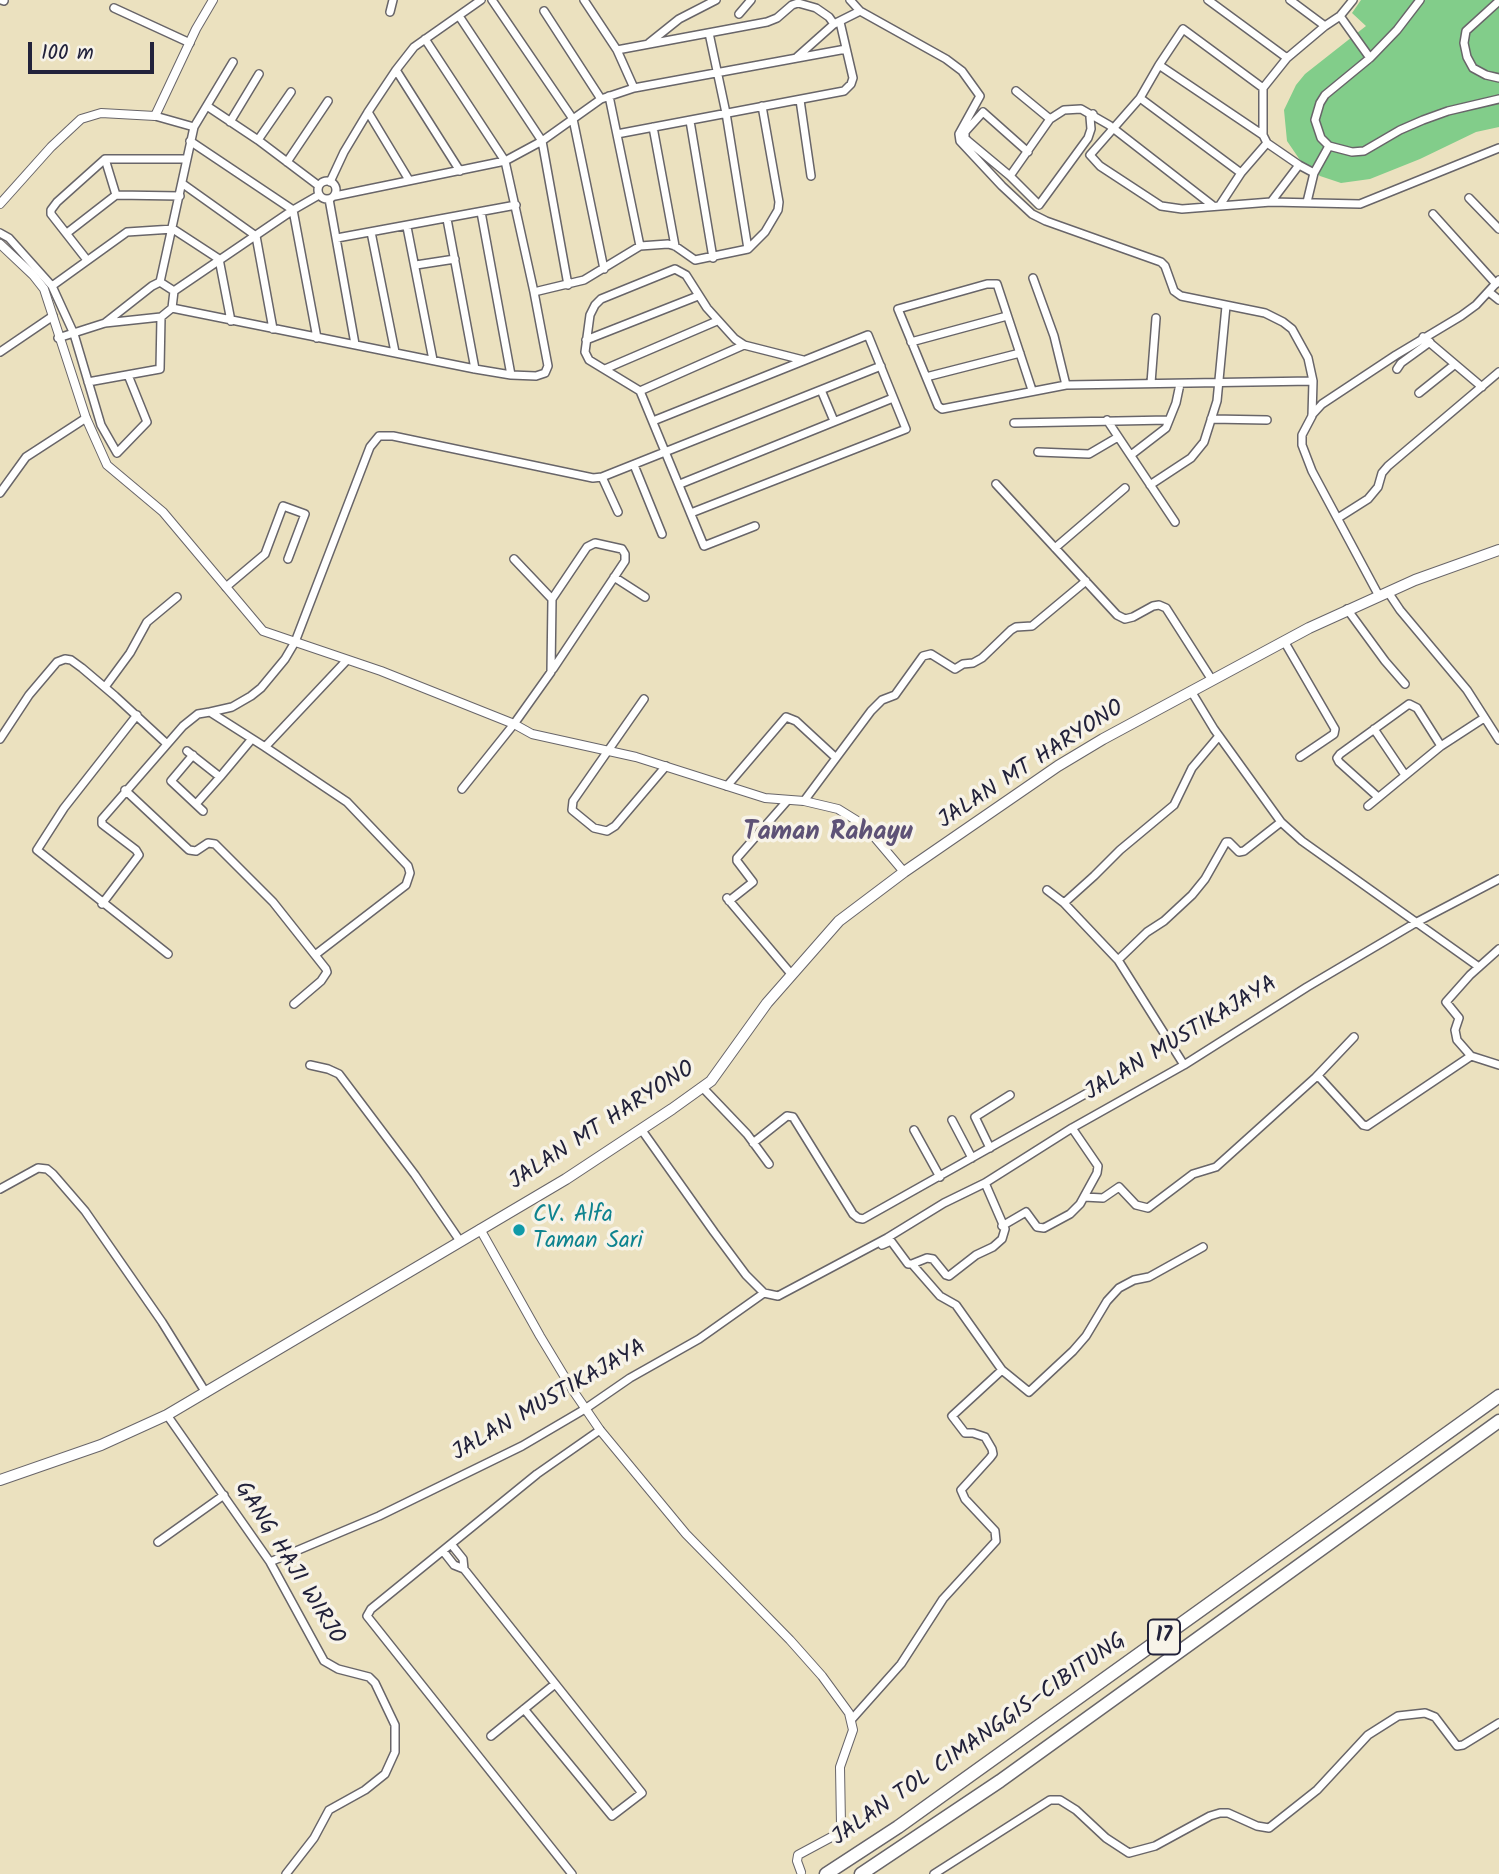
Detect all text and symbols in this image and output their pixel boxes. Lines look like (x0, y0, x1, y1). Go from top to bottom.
scale bar (32, 28, 158, 72)
text: 100 m (41, 37, 94, 70)
street label: JALAN MT HARYONO (934, 696, 1130, 836)
district label: Taman Rahayu (743, 819, 913, 851)
street label: JALAN MUSTIKAJAYA (1081, 972, 1283, 1108)
street label: JALAN MT HARYONO (505, 1057, 701, 1197)
place label: CV. Alfa Taman Sari (533, 1203, 643, 1257)
marker: CV. Alfa Taman Sari (511, 1222, 527, 1238)
street label: JALAN MUSTIKAJAYA (448, 1335, 652, 1469)
street label: GANG HAJI WIRJO (227, 1477, 349, 1651)
road number: 17 (1148, 1620, 1180, 1654)
street label: JALAN TOL CIMANGGIS–CIBITUNG (828, 1629, 1132, 1853)

